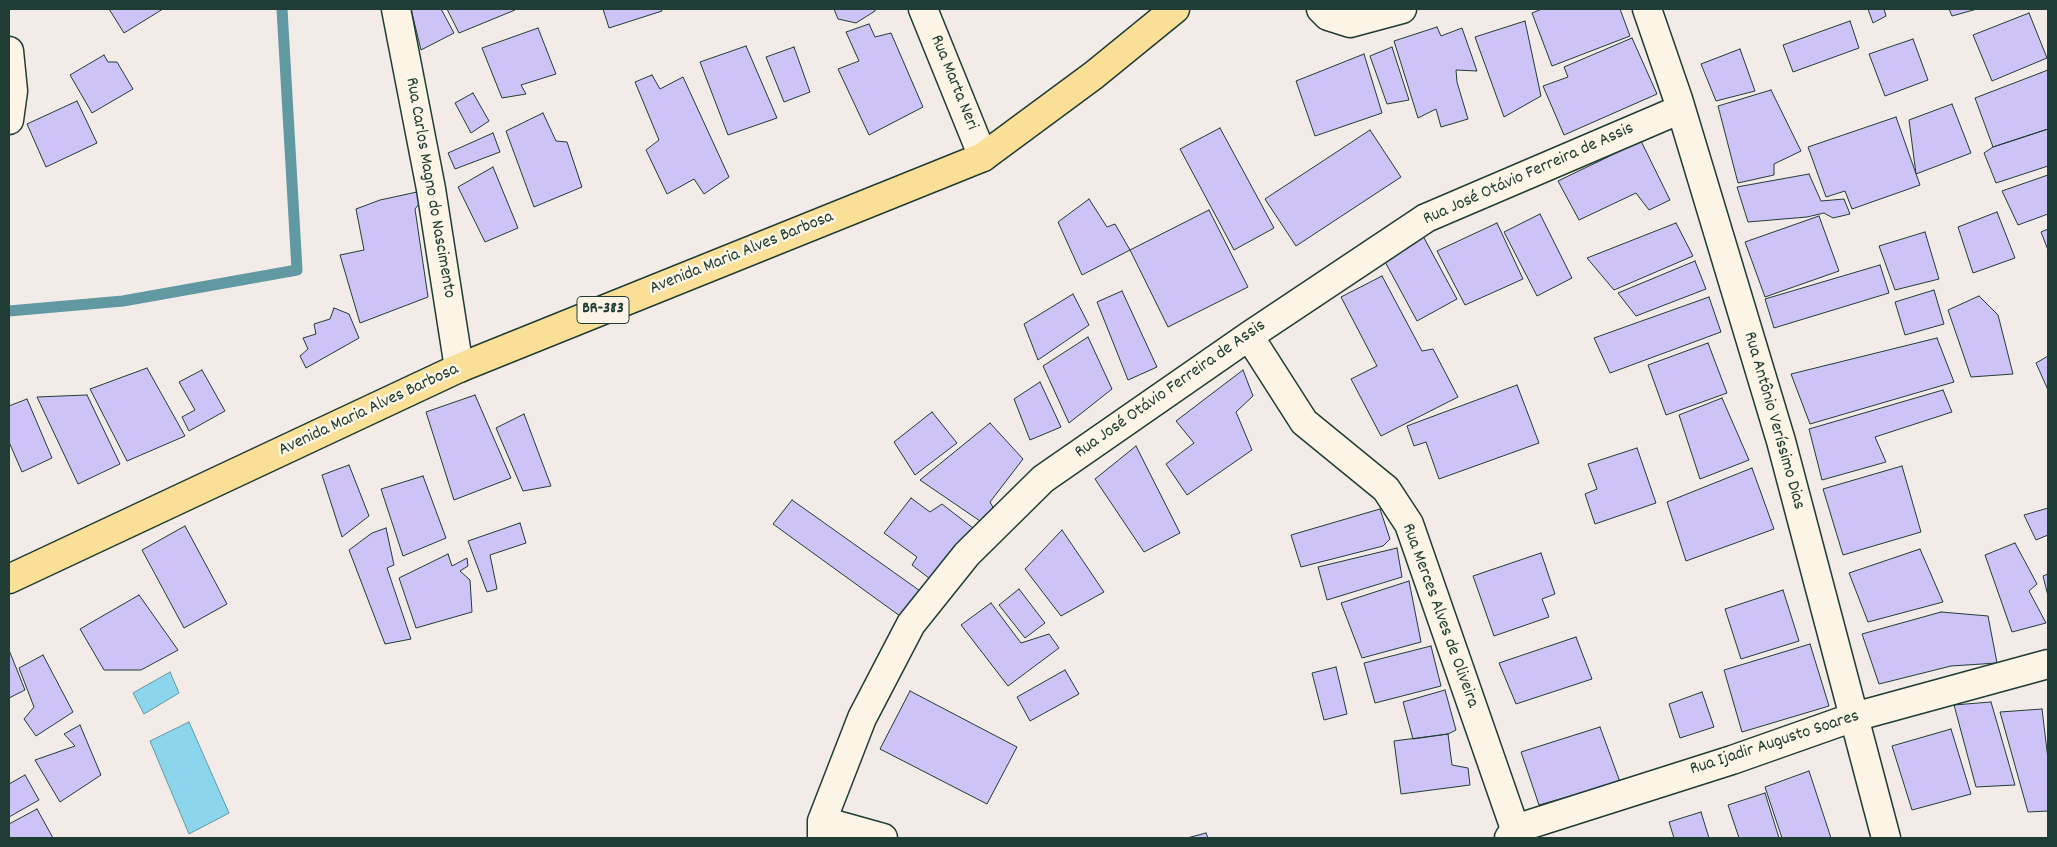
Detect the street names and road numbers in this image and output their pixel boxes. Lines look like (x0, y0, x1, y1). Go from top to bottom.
street label: Rua Marta Neri (924, 32, 982, 134)
street label: Rua Carlos Magno do Nascimento (399, 76, 459, 300)
street label: Rua José Otávio Ferreira de Assis (1420, 119, 1638, 231)
street label: Avenida Maria Alves Barbosa (647, 207, 837, 301)
road number: BR-383 (577, 296, 629, 324)
street label: Rua José Otávio Ferreira de Assis (1071, 316, 1271, 464)
street label: Rua Antônio Veríssimo Dias (1737, 330, 1809, 512)
street label: Avenida Maria Alves Barbosa (276, 360, 462, 462)
street label: Rua Merces Alves de Oliveira (1396, 521, 1482, 711)
street label: Rua Ijadir Augusto Soares (1688, 706, 1862, 782)

